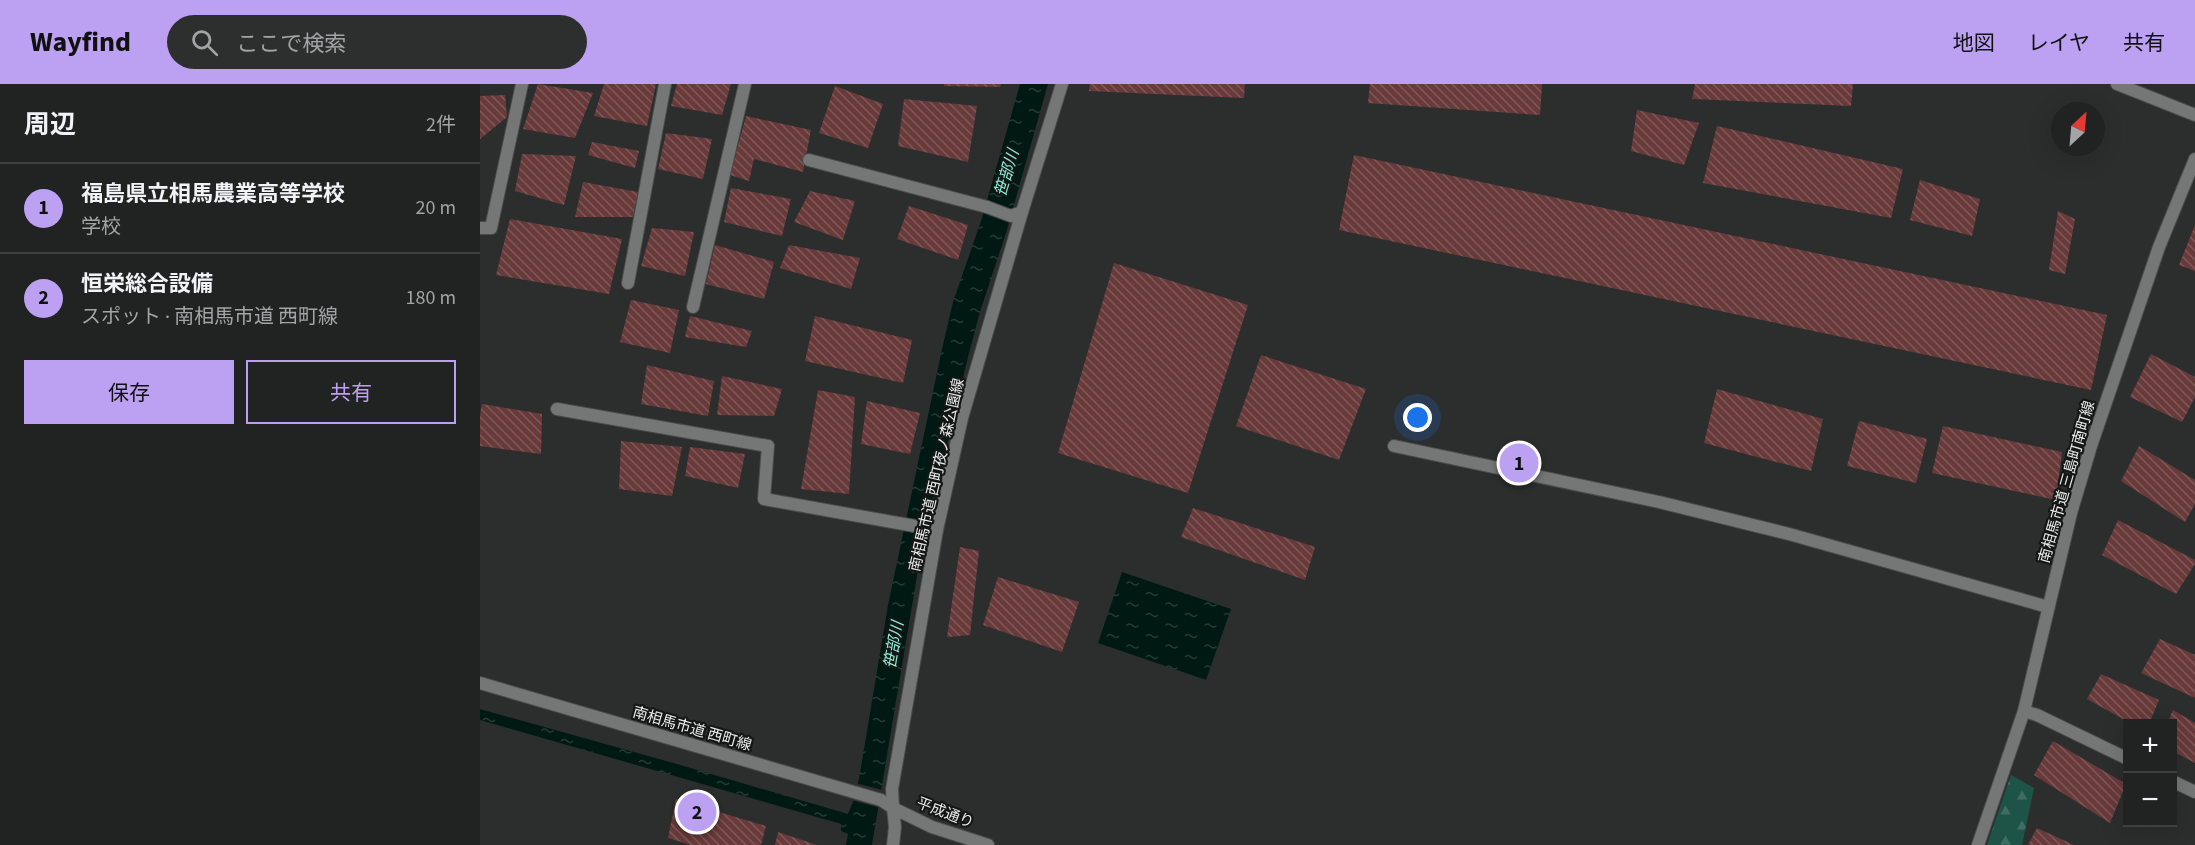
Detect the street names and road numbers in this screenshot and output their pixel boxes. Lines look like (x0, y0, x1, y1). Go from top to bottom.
street label: 南相馬市道 西町夜ノ森公園線 (904, 376, 970, 574)
street label: 南相馬市道 三島町南町線 (2034, 398, 2100, 566)
street label: 南相馬市道 西町線 (630, 702, 754, 756)
street label: 平成通り (913, 792, 977, 834)

